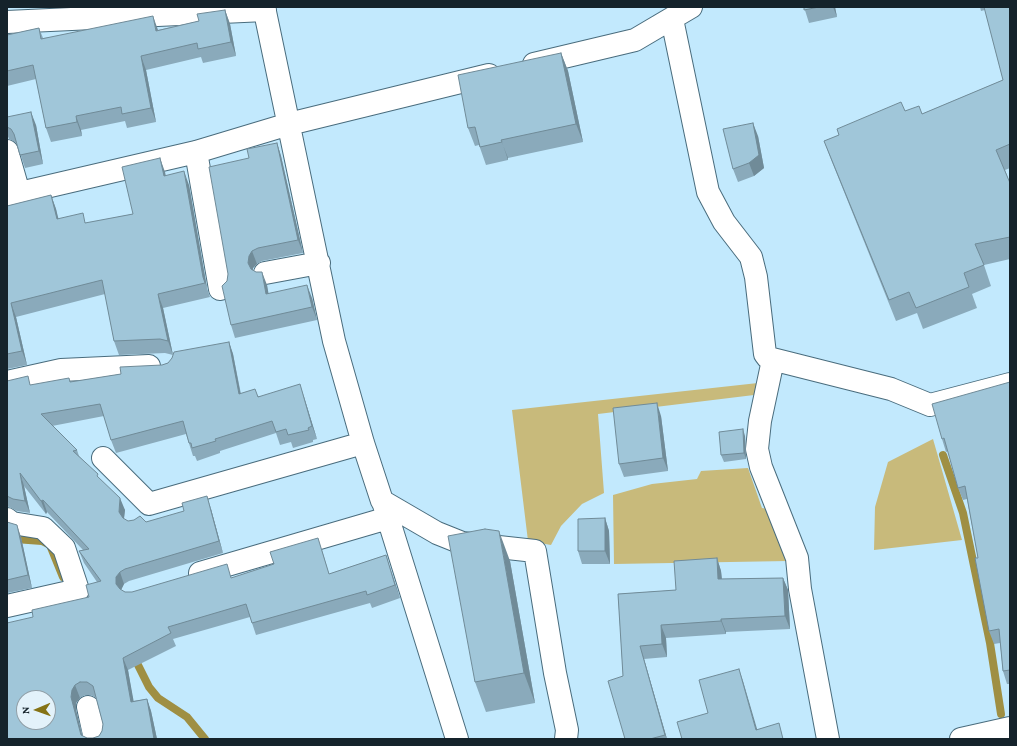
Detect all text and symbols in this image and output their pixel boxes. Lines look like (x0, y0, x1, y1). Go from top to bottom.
north arrow (16, 690, 56, 730)
text: N (19, 706, 31, 714)

